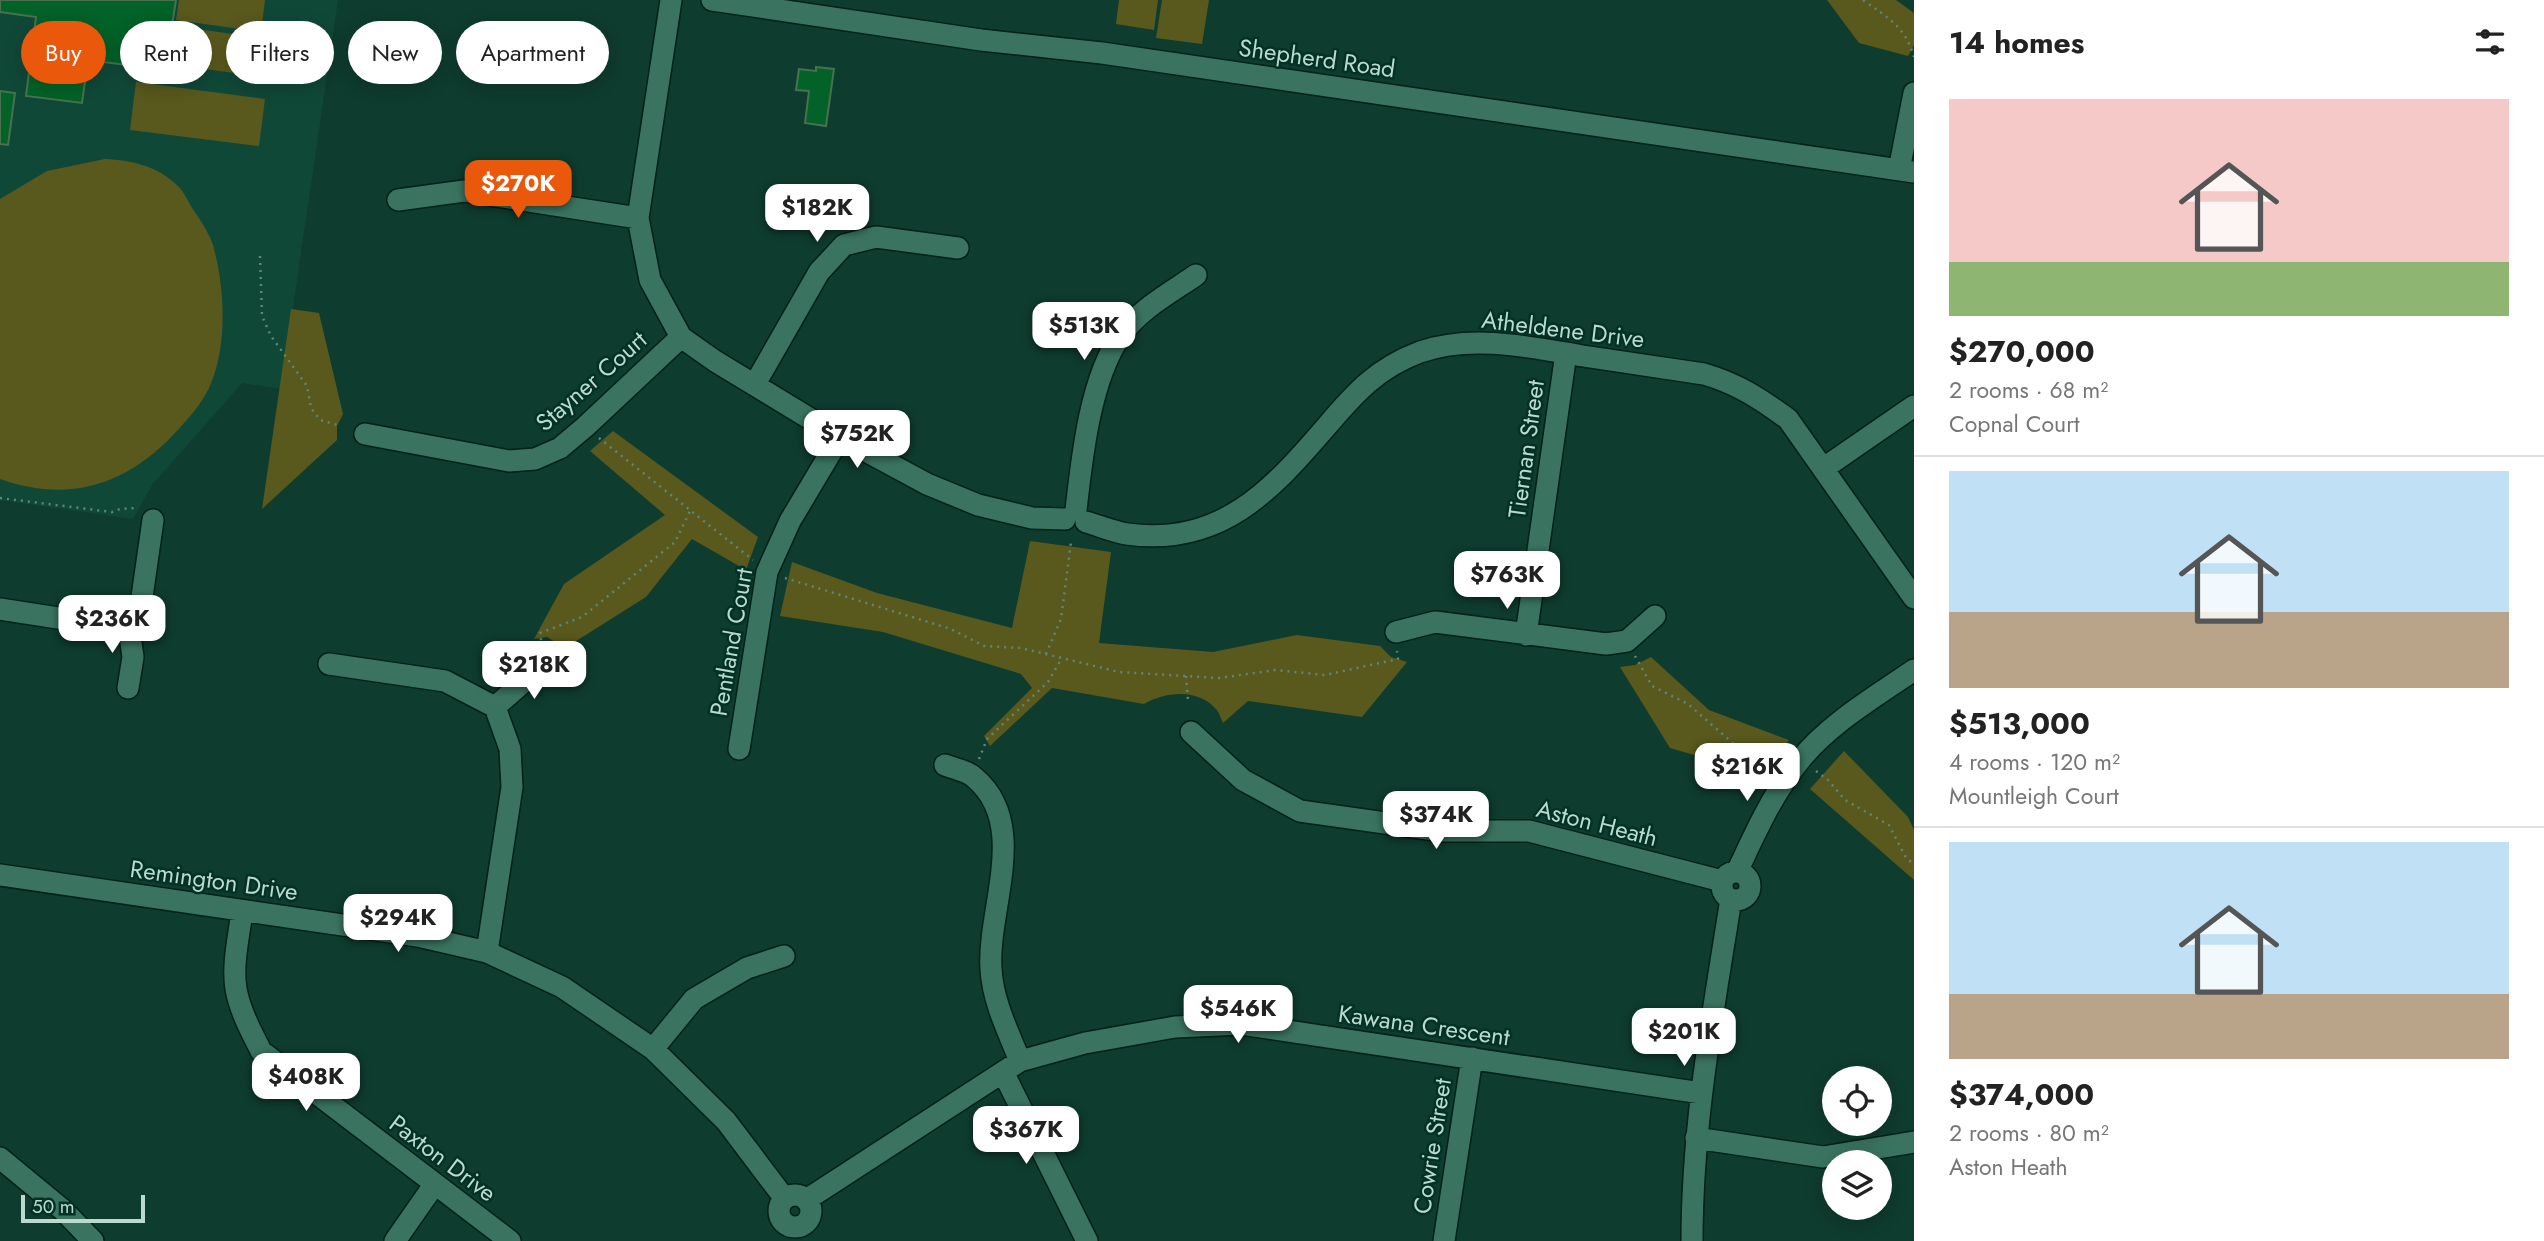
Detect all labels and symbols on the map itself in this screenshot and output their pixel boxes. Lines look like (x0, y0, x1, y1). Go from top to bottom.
street label: Shepherd Road (1237, 30, 1397, 86)
pin: $270K (469, 160, 567, 220)
pin: $182K (768, 184, 866, 244)
pin: $513K (1035, 302, 1133, 362)
street label: Atheldene Drive (1480, 302, 1646, 356)
street label: Stayner Court (528, 323, 655, 439)
street label: Tiernan Street (1499, 377, 1553, 520)
pin: $752K (808, 410, 906, 470)
pin: $763K (1458, 552, 1556, 611)
street label: Pentland Court (701, 565, 761, 719)
pin: $236K (63, 596, 161, 655)
pin: $218K (485, 642, 583, 701)
pin: $216K (1698, 744, 1796, 803)
street label: Aston Heath (1533, 791, 1661, 855)
pin: $374K (1387, 792, 1485, 851)
street label: Remington Drive (128, 851, 300, 909)
pin: $294K (349, 894, 447, 954)
pin: $546K (1189, 986, 1287, 1045)
street label: Kawana Crescent (1336, 996, 1512, 1054)
pin: $201K (1635, 1009, 1733, 1068)
pin: $408K (257, 1054, 355, 1113)
street label: Cowrie Street (1404, 1075, 1460, 1216)
street label: Paxton Drive (382, 1106, 504, 1210)
pin: $367K (977, 1106, 1075, 1166)
scale bar (21, 1192, 145, 1224)

